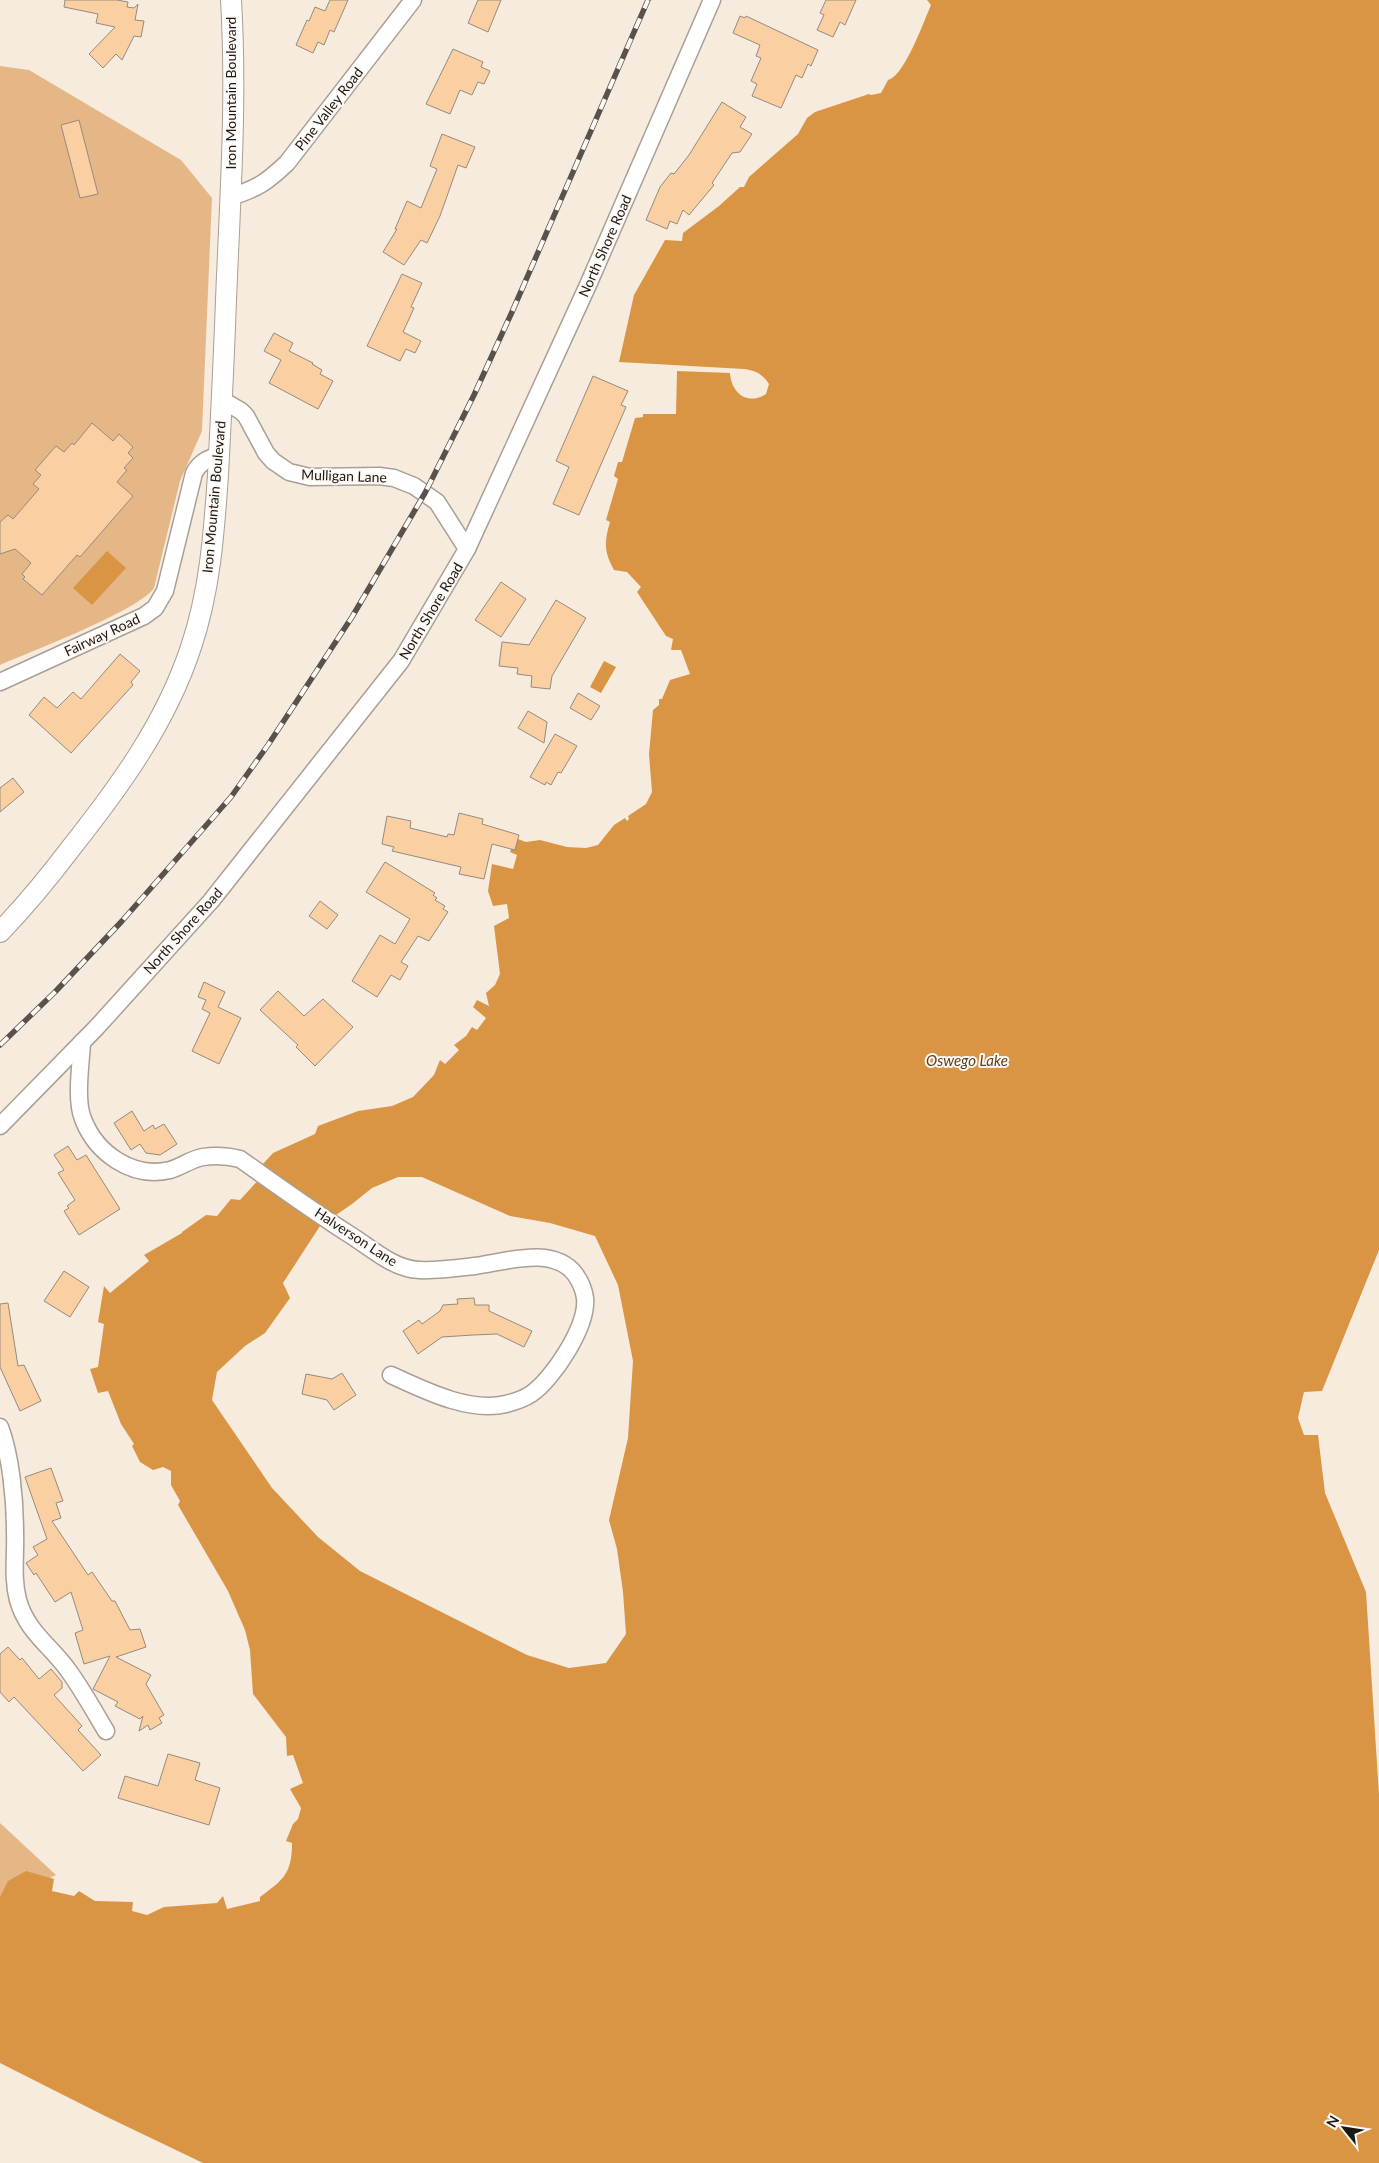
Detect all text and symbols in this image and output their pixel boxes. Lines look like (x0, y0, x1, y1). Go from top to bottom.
street label: Iron Mountain Boulevard (222, 17, 239, 169)
street label: Pine Valley Road (291, 64, 366, 154)
street label: North Shore Road (574, 192, 635, 299)
street label: Iron Mountain Boulevard (198, 420, 229, 574)
street label: Mulligan Lane (301, 466, 387, 485)
street label: North Shore Road (395, 559, 466, 662)
street label: Fairway Road (61, 610, 142, 659)
street label: North Shore Road (140, 884, 226, 977)
water label: Oswego Lake (926, 1051, 1008, 1069)
street label: Halverson Lane (312, 1204, 401, 1270)
north arrow (1319, 2103, 1369, 2153)
text: N (1322, 2112, 1342, 2130)

